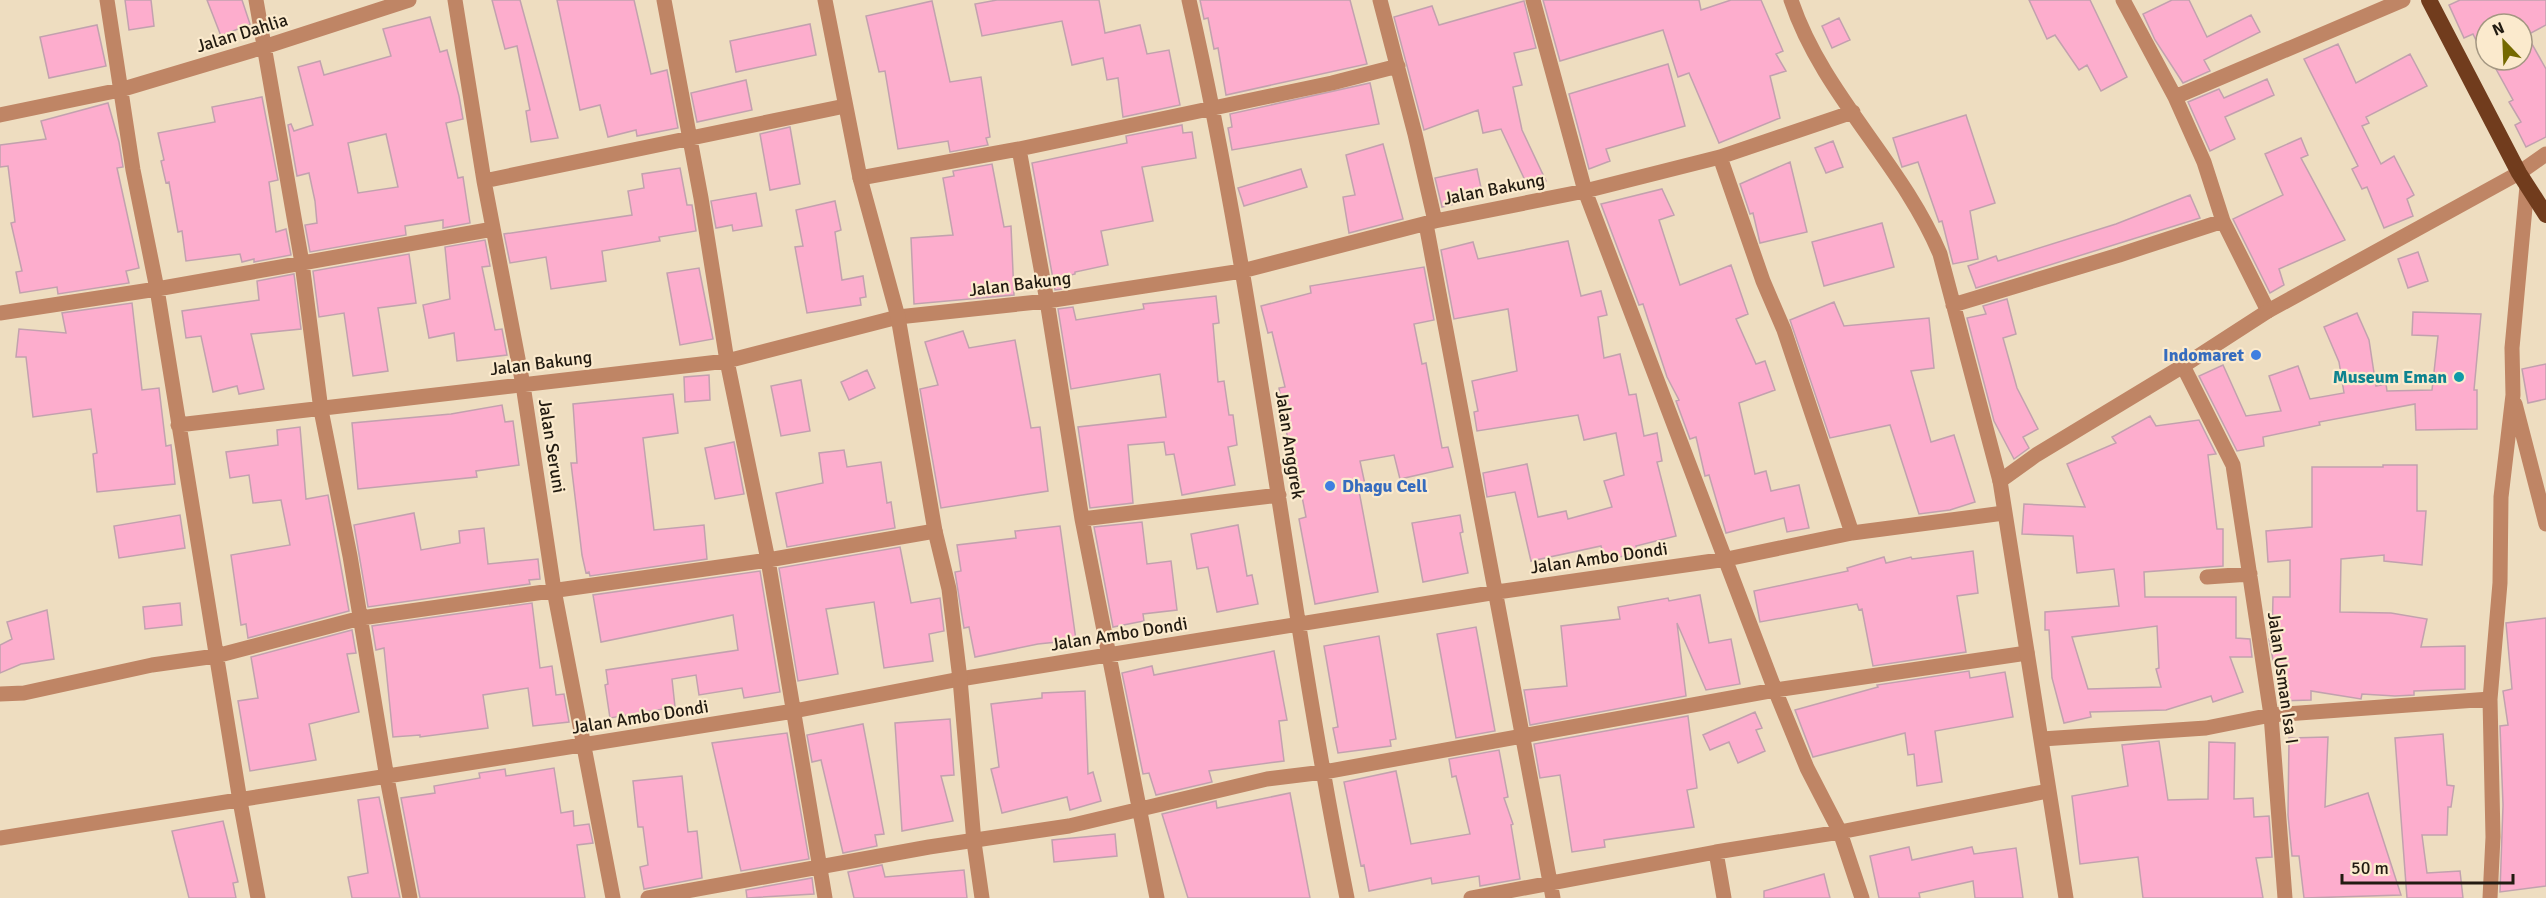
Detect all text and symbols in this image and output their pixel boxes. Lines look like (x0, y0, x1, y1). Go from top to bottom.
street label: Jalan Dahlia (194, 9, 290, 57)
north arrow (2474, 12, 2534, 72)
text: N (2489, 18, 2508, 40)
street label: Jalan Bakung (1441, 168, 1547, 210)
street label: Jalan Bakung (968, 267, 1072, 301)
place label: Indomaret (2163, 344, 2244, 366)
street label: Jalan Bakung (489, 346, 593, 380)
marker: Indomaret (2249, 348, 2263, 362)
place label: Museum Eman (2333, 366, 2447, 388)
marker: Museum Eman (2452, 370, 2466, 384)
street label: Jalan Anggrek (1271, 389, 1309, 501)
street label: Jalan Seruni (534, 397, 570, 495)
place label: Dhagu Cell (1342, 475, 1428, 497)
marker: Dhagu Cell (1323, 479, 1337, 493)
street label: Jalan Ambo Dondi (1529, 537, 1669, 579)
street label: Jalan Usman Isa I (2263, 611, 2303, 745)
street label: Jalan Ambo Dondi (1049, 612, 1189, 656)
street label: Jalan Ambo Dondi (570, 695, 710, 739)
scale bar (2342, 847, 2513, 885)
text: 50 m (2351, 857, 2389, 879)

